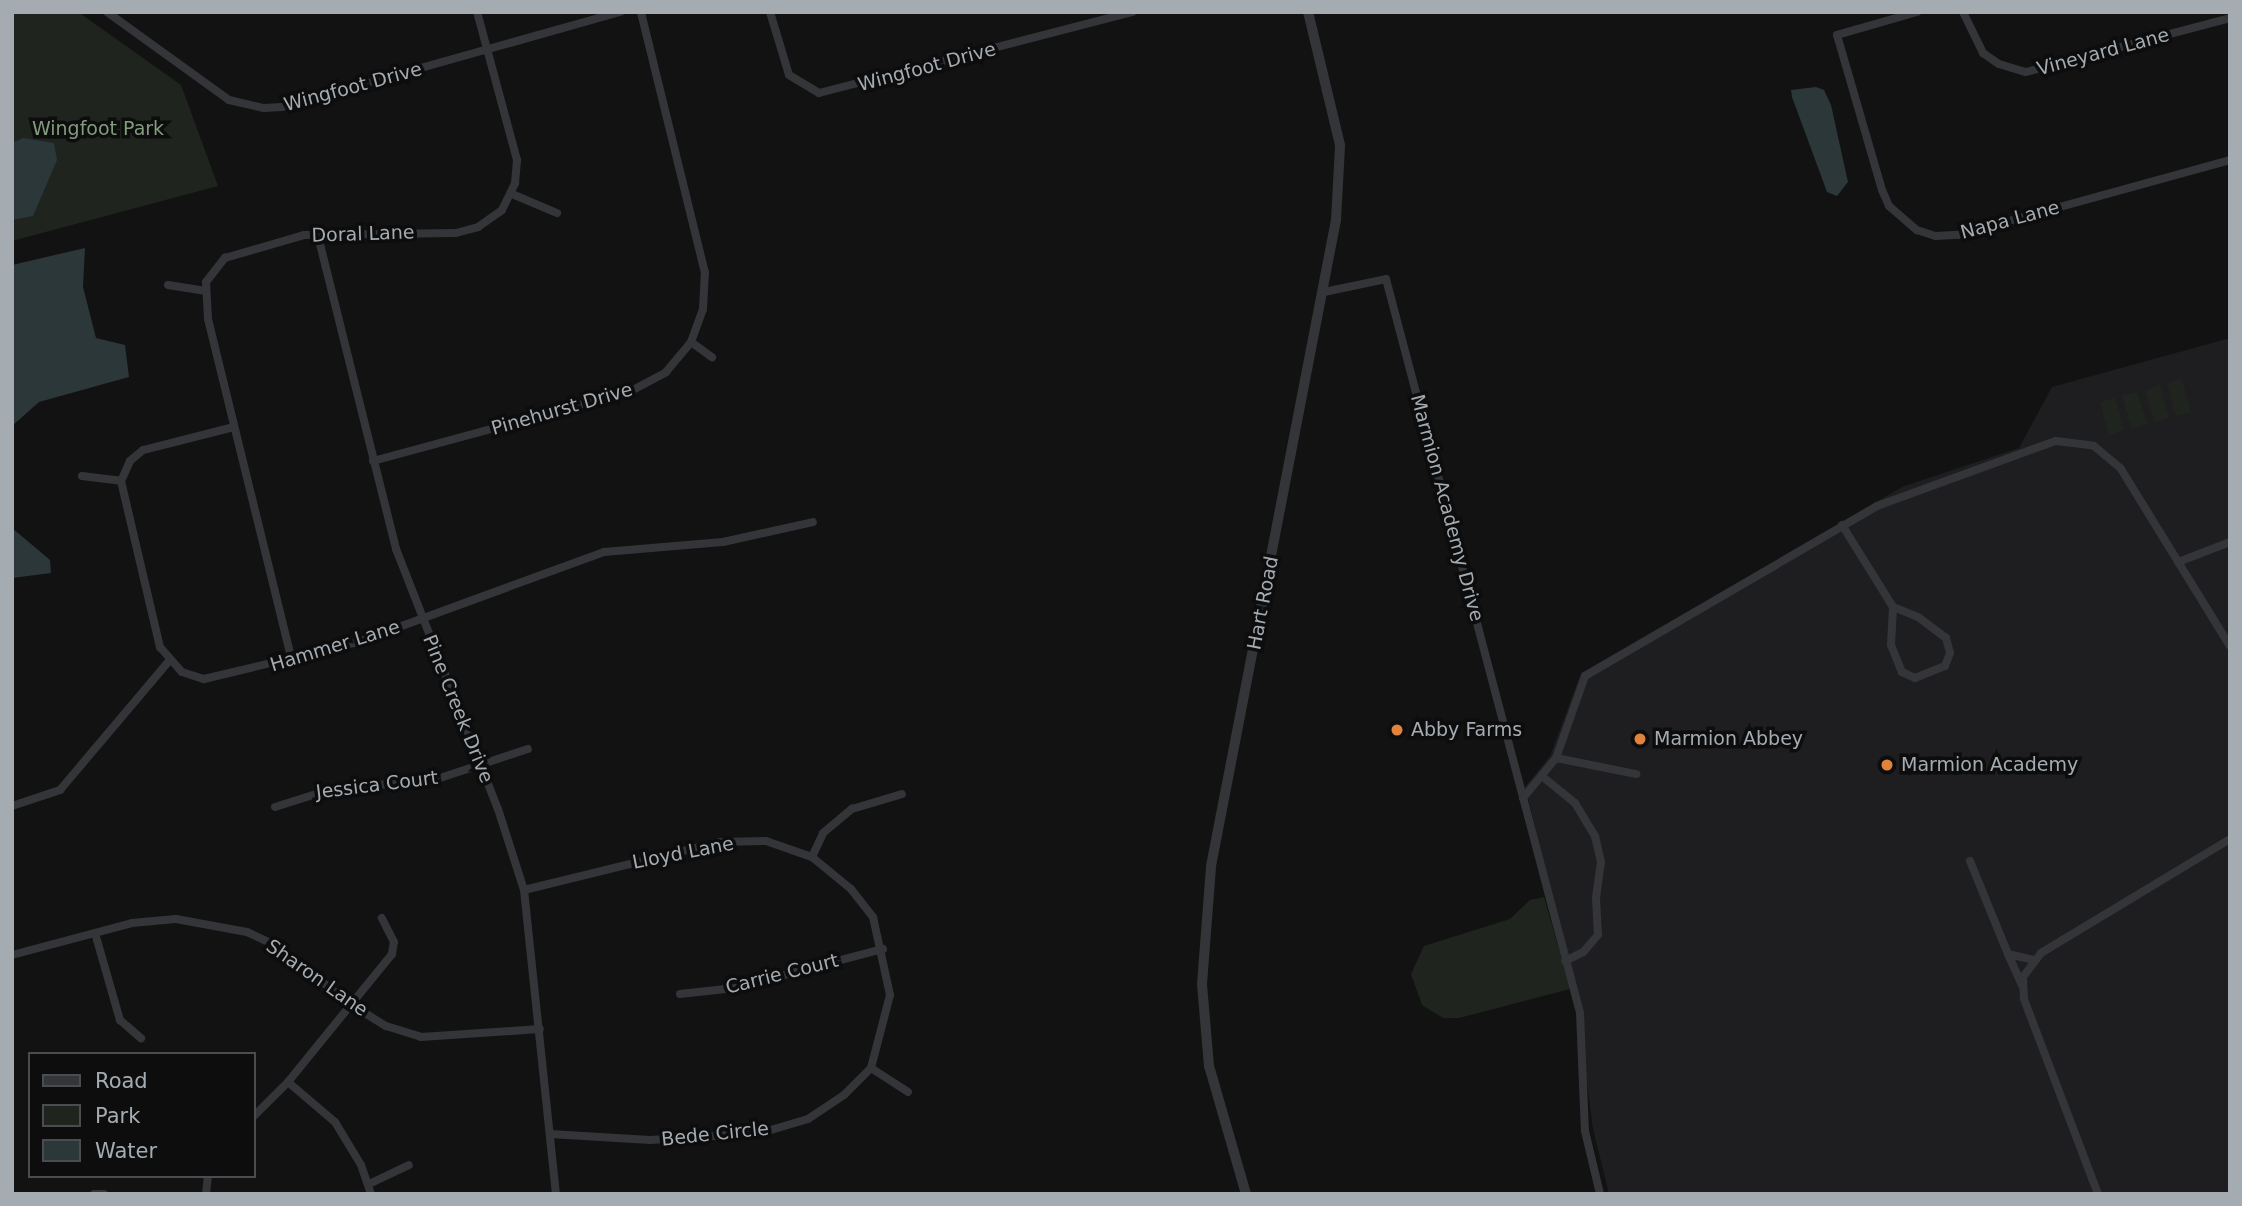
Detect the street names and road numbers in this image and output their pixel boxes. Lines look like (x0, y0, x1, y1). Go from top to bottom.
street label: Vineyard Lane (2034, 23, 2172, 81)
street label: Wingfoot Drive (856, 38, 998, 96)
street label: Wingfoot Drive (282, 58, 424, 116)
street label: Napa Lane (1958, 196, 2062, 244)
street label: Doral Lane (311, 221, 415, 247)
street label: Pinehurst Drive (489, 378, 635, 440)
street label: Marmion Academy Drive (1406, 392, 1488, 624)
street label: Hart Road (1243, 554, 1283, 652)
street label: Hammer Lane (267, 615, 403, 677)
street label: Pine Creek Drive (418, 632, 498, 786)
street label: Jessica Court (315, 766, 439, 804)
street label: Lloyd Lane (630, 832, 736, 874)
street label: Sharon Lane (262, 935, 372, 1021)
street label: Carrie Court (723, 949, 841, 999)
street label: Bede Circle (660, 1117, 770, 1151)

